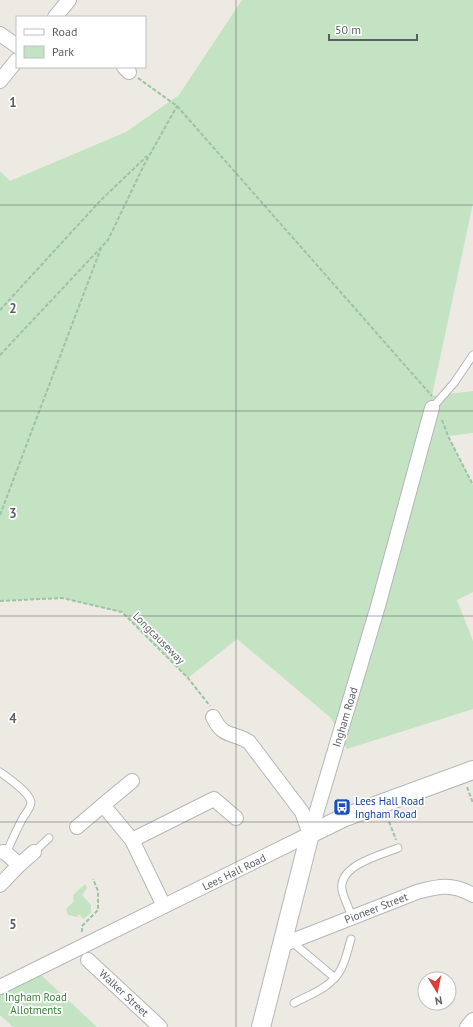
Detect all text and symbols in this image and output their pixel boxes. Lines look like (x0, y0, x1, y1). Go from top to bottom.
legend (16, 16, 146, 68)
scale bar (329, 16, 417, 42)
text: 50 m (335, 22, 361, 37)
text: Road (52, 24, 77, 39)
text: Park (52, 44, 74, 59)
text: 1 (9, 94, 17, 111)
text: 2 (9, 300, 17, 317)
text: 3 (9, 505, 17, 522)
street label: Longcauseway (130, 609, 189, 668)
street label: Ingham Road (329, 685, 361, 749)
text: 4 (9, 710, 17, 727)
place label: Lees Hall Road Ingham Road (355, 794, 424, 821)
bus stop icon: Lees Hall Road Ingham Road (332, 797, 352, 817)
street label: Lees Hall Road (200, 851, 268, 893)
street label: Pioneer Street (342, 889, 410, 927)
text: 5 (9, 916, 17, 933)
street label: Walker Street (96, 966, 152, 1020)
north arrow (417, 971, 457, 1011)
park label: Ingham Road Allotments (5, 990, 67, 1017)
text: N (434, 993, 444, 1008)

